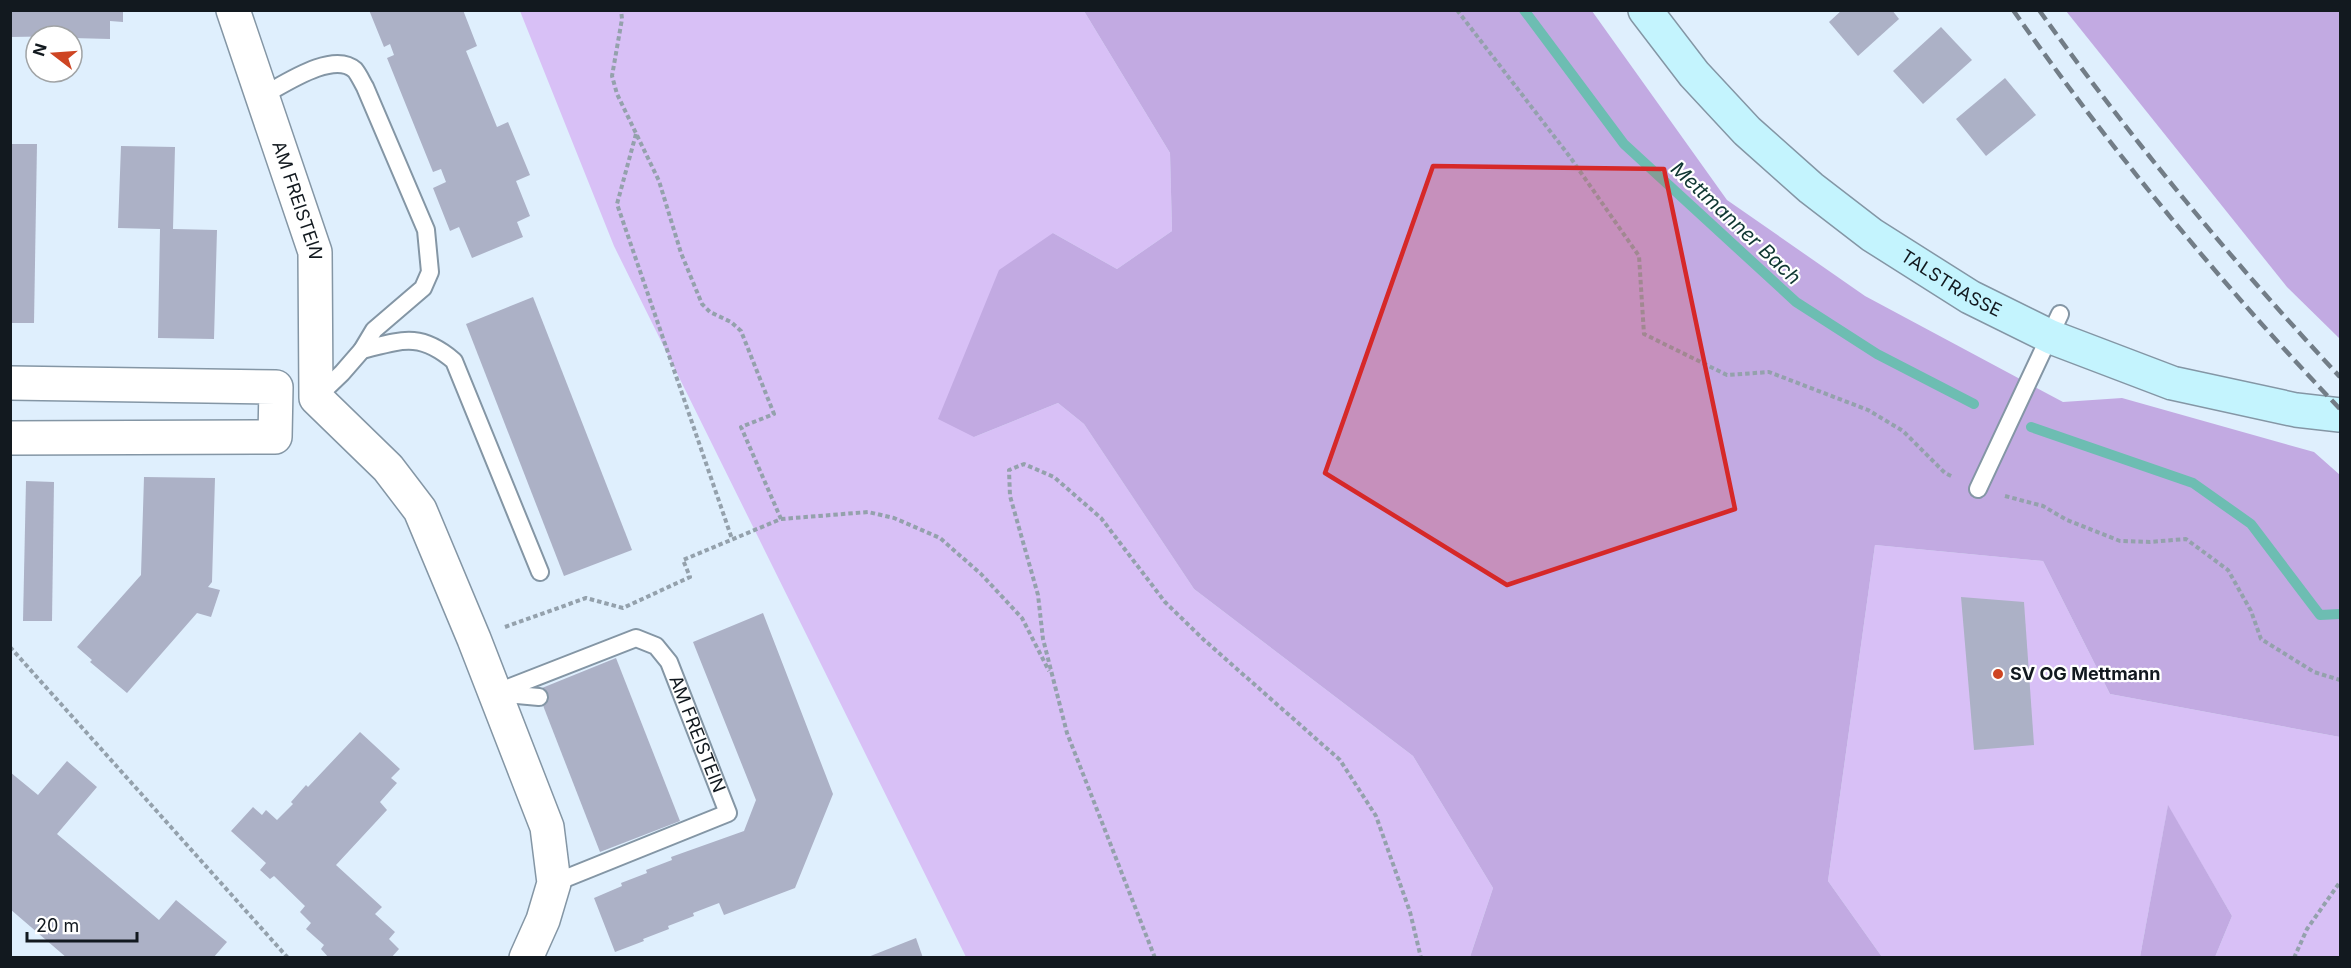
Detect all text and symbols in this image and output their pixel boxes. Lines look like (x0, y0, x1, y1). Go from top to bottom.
north arrow (24, 24, 84, 84)
text: N (28, 41, 51, 58)
street label: AM FREISTEIN (268, 138, 326, 260)
water label: Mettmanner Bach (1666, 157, 1806, 289)
street label: TALSTRASSE (1897, 245, 2005, 321)
place label: SV OG Mettmann (2010, 663, 2160, 684)
marker: SV OG Mettmann (1991, 667, 2005, 681)
street label: AM FREISTEIN (665, 672, 730, 795)
scale bar (27, 905, 136, 943)
text: 20 m (36, 915, 79, 936)

